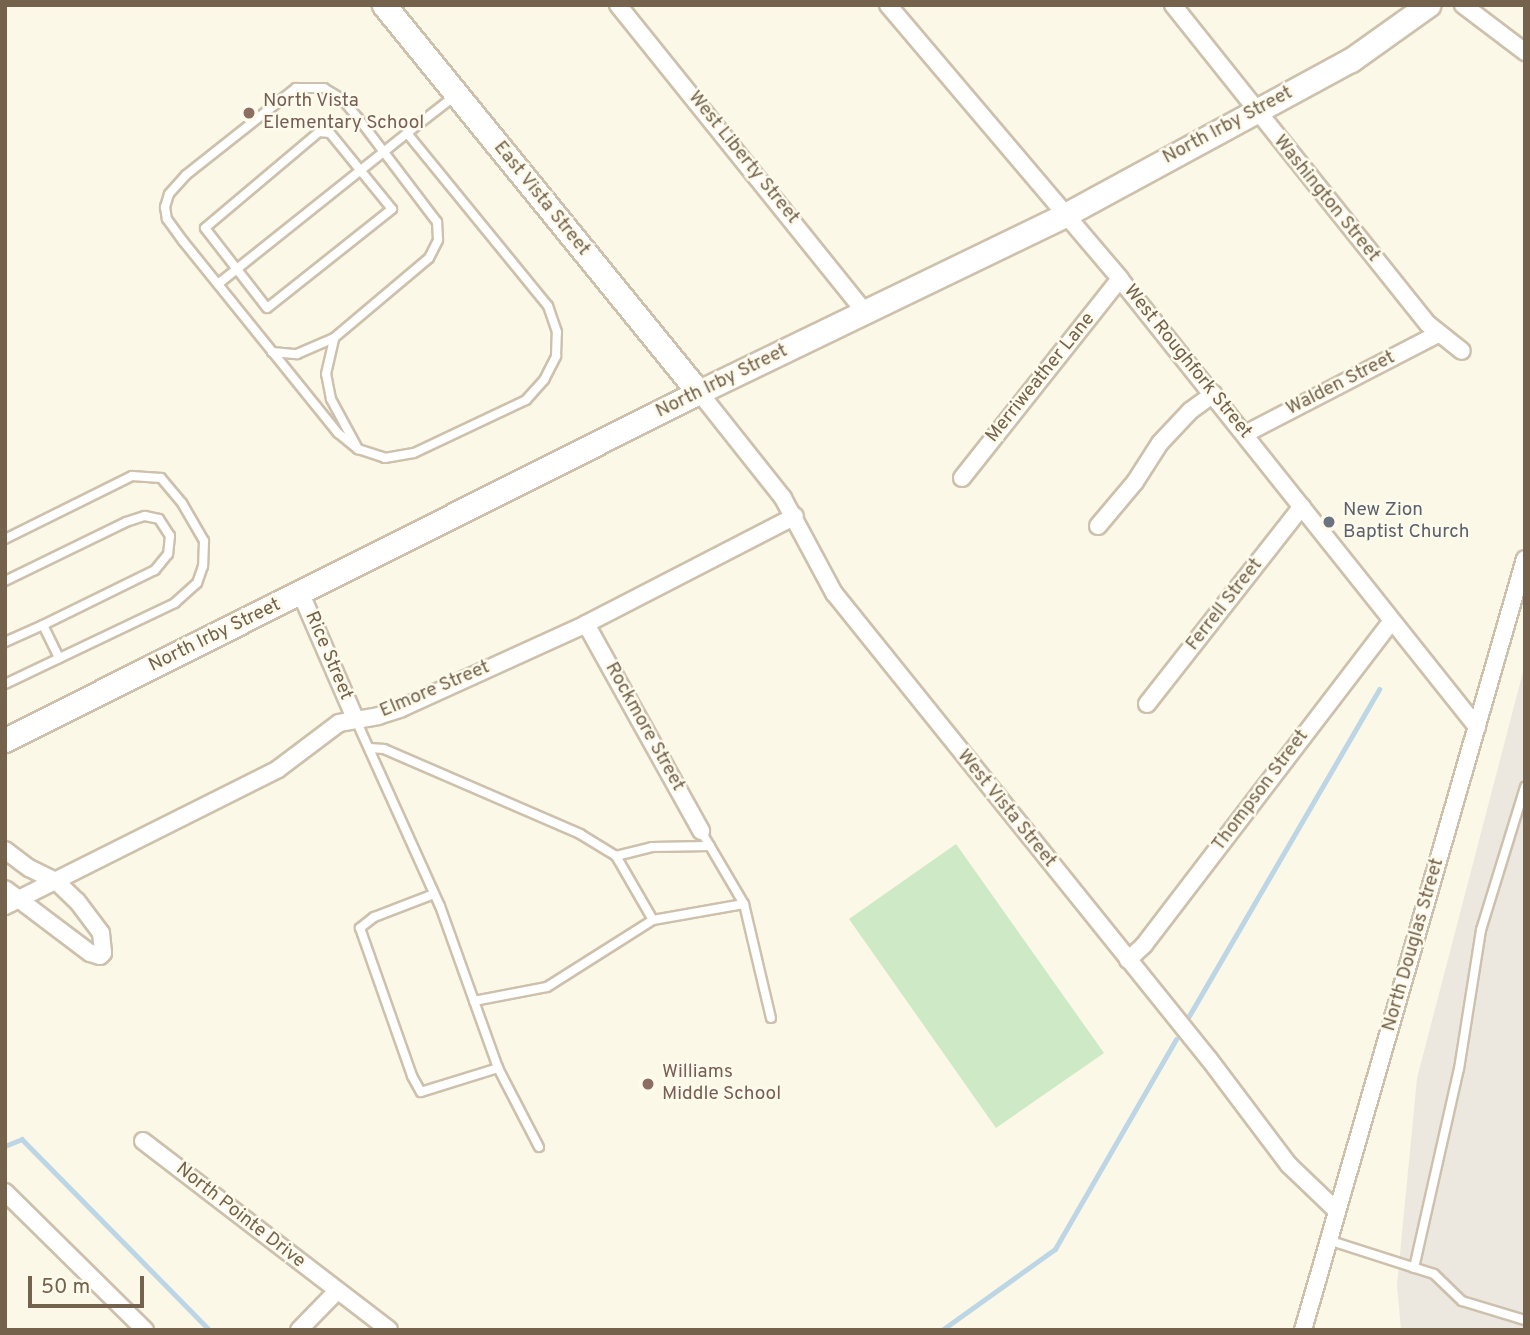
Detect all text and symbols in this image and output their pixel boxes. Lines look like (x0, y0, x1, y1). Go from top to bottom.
street label: North Irby Street (1159, 82, 1297, 170)
street label: West Liberty Street (682, 87, 804, 229)
place label: North Vista Elementary School (263, 91, 424, 135)
marker: North Vista Elementary School (241, 105, 257, 121)
street label: Washington Street (1268, 131, 1384, 267)
street label: East Vista Street (488, 137, 594, 261)
street label: West Roughfork Street (1118, 281, 1256, 443)
street label: Merriweather Lane (982, 308, 1100, 448)
street label: North Irby Street (652, 340, 792, 424)
street label: Walden Street (1283, 347, 1399, 421)
place label: New Zion Baptist Church (1343, 500, 1469, 544)
marker: New Zion Baptist Church (1321, 514, 1337, 530)
street label: Ferrell Street (1182, 554, 1268, 656)
street label: North Irby Street (145, 594, 285, 678)
street label: Rice Street (299, 608, 357, 704)
street label: Elmore Street (377, 657, 493, 723)
street label: Rockmore Street (599, 659, 689, 795)
street label: Thompson Street (1208, 726, 1314, 856)
street label: West Vista Street (951, 745, 1061, 873)
street label: North Douglas Street (1378, 856, 1450, 1034)
place label: Williams Middle School (662, 1062, 781, 1106)
marker: Williams Middle School (640, 1076, 656, 1092)
street label: North Pointe Drive (171, 1158, 309, 1274)
scale bar (32, 1262, 147, 1306)
text: 50 m (41, 1274, 90, 1301)

